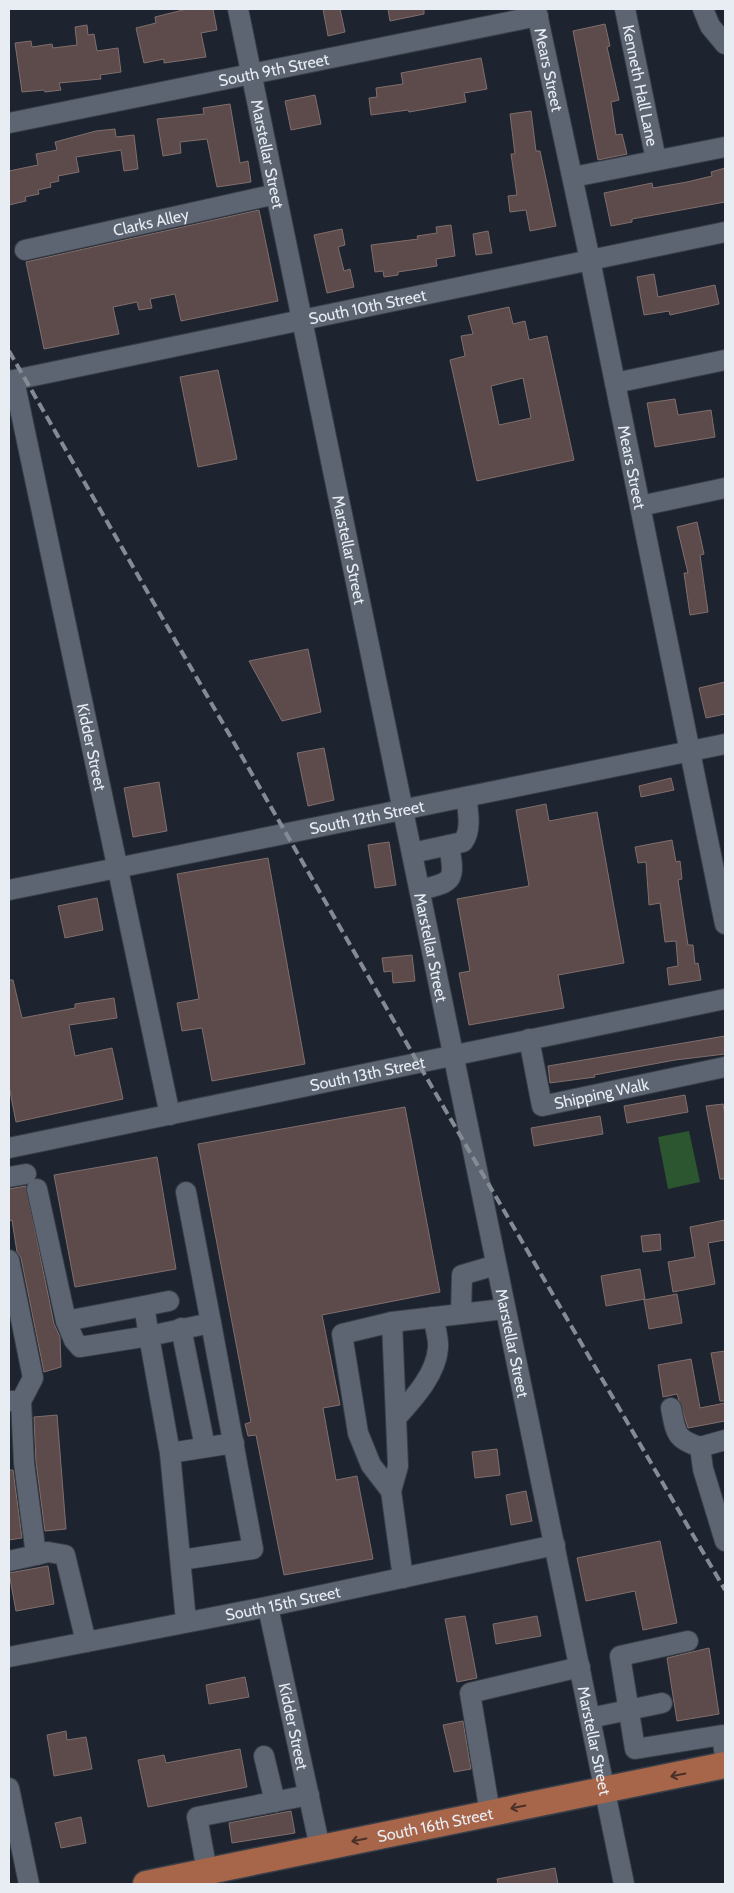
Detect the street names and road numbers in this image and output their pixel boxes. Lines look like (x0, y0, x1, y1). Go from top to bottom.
street label: Kenneth Hall Lane (618, 23, 662, 148)
street label: Mears Street (530, 26, 567, 114)
street label: South 9th Street (217, 49, 331, 90)
street label: Marstellar Street (247, 98, 288, 211)
street label: Clarks Alley (111, 205, 191, 240)
street label: South 10th Street (307, 285, 428, 328)
street label: Mears Street (614, 423, 650, 511)
street label: Marstellar Street (328, 494, 369, 607)
street label: Kidder Street (73, 702, 110, 793)
street label: South 12th Street (308, 796, 426, 839)
street label: Marstellar Street (410, 891, 451, 1004)
street label: South 13th Street (308, 1053, 427, 1095)
street label: Shipping Walk (552, 1074, 651, 1113)
street label: Marstellar Street (492, 1287, 533, 1400)
street label: South 15th Street (224, 1582, 343, 1625)
street label: Kidder Street (275, 1681, 312, 1772)
street label: Marstellar Street (574, 1685, 615, 1798)
street label: South 16th Street (376, 1804, 495, 1846)

